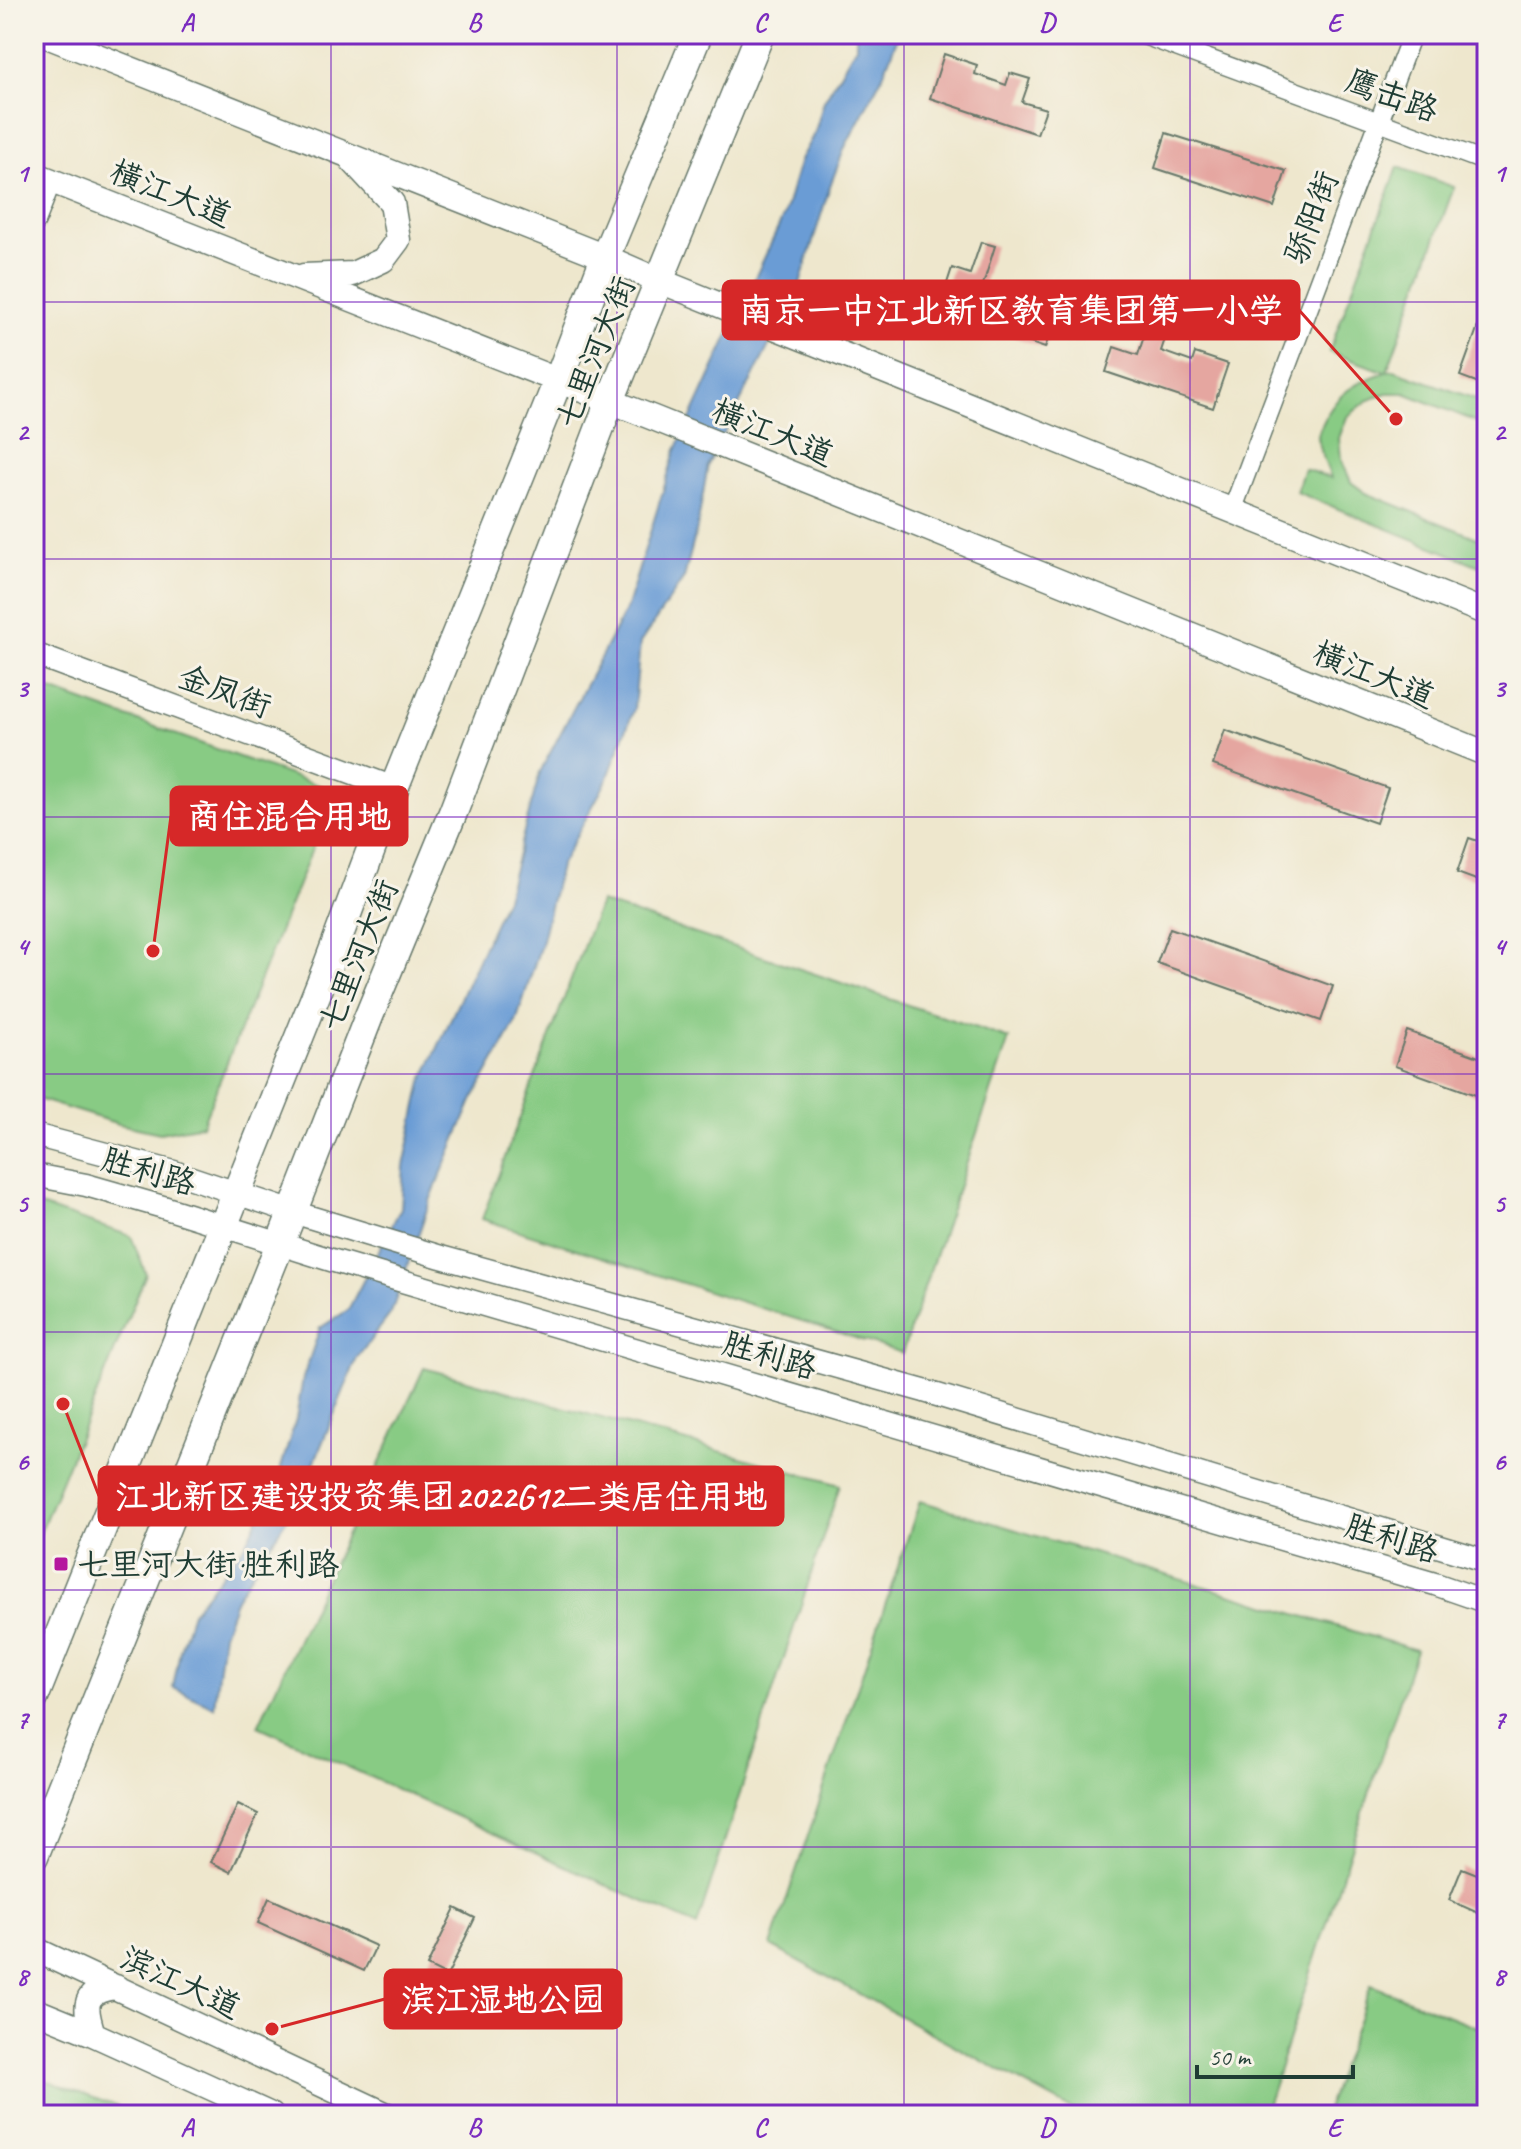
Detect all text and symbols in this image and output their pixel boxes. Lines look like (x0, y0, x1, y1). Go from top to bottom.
text: A (180, 6, 195, 39)
text: B (467, 6, 483, 39)
text: C (754, 6, 770, 39)
text: D (1039, 6, 1057, 39)
text: E (1327, 6, 1345, 39)
street label: 鹰击路 (1340, 60, 1444, 131)
street label: 横江大道 (104, 150, 238, 236)
text: 1 (16, 157, 31, 190)
text: 1 (1493, 157, 1508, 190)
street label: 骄阳街 (1275, 165, 1348, 269)
street label: 七里河大街 (546, 270, 644, 434)
callout: 南京一中江北新区教育集团第一小学 (723, 281, 1299, 339)
text: 南京一中江北新区教育集团第一小学 (739, 289, 1283, 332)
street label: 横江大道 (706, 389, 840, 475)
text: 2 (16, 415, 30, 448)
text: 2 (1493, 415, 1507, 448)
street label: 横江大道 (1307, 631, 1441, 717)
street label: 金凤街 (173, 656, 277, 727)
text: 3 (16, 672, 30, 705)
text: 3 (1493, 672, 1507, 705)
callout: 商住混合用地 (171, 787, 407, 845)
text: 商住混合用地 (187, 795, 391, 838)
street label: 七里河大街 (309, 873, 407, 1037)
text: 4 (16, 930, 31, 963)
text: 4 (1493, 930, 1508, 963)
street label: 胜利路 (97, 1139, 201, 1204)
text: 5 (16, 1187, 30, 1220)
text: 5 (1493, 1187, 1507, 1220)
street label: 胜利路 (718, 1323, 822, 1388)
text: 6 (16, 1445, 30, 1478)
text: 6 (1493, 1445, 1507, 1478)
callout: 江北新区建设投资集团2022G12二类居住用地 (99, 1467, 783, 1525)
text: 江北新区建设投资集团2022G12二类居住用地 (115, 1475, 767, 1518)
street label: 胜利路 (1340, 1505, 1444, 1572)
place label: 七里河大街·胜利路 (77, 1544, 339, 1585)
marker: 七里河大街·胜利路 (52, 1555, 70, 1573)
text: 7 (16, 1703, 30, 1736)
text: 7 (1493, 1703, 1507, 1736)
street label: 滨江大道 (114, 1937, 247, 2028)
text: 8 (16, 1960, 31, 1993)
text: 8 (1493, 1960, 1508, 1993)
callout: 滨江湿地公园 (385, 1970, 621, 2028)
text: 滨江湿地公园 (401, 1978, 605, 2021)
scale bar (1197, 2029, 1353, 2079)
text: 50 m (1209, 2042, 1252, 2072)
text: A (180, 2111, 195, 2144)
text: B (467, 2111, 483, 2144)
text: C (754, 2111, 770, 2144)
text: D (1039, 2111, 1057, 2144)
text: E (1327, 2111, 1345, 2144)

